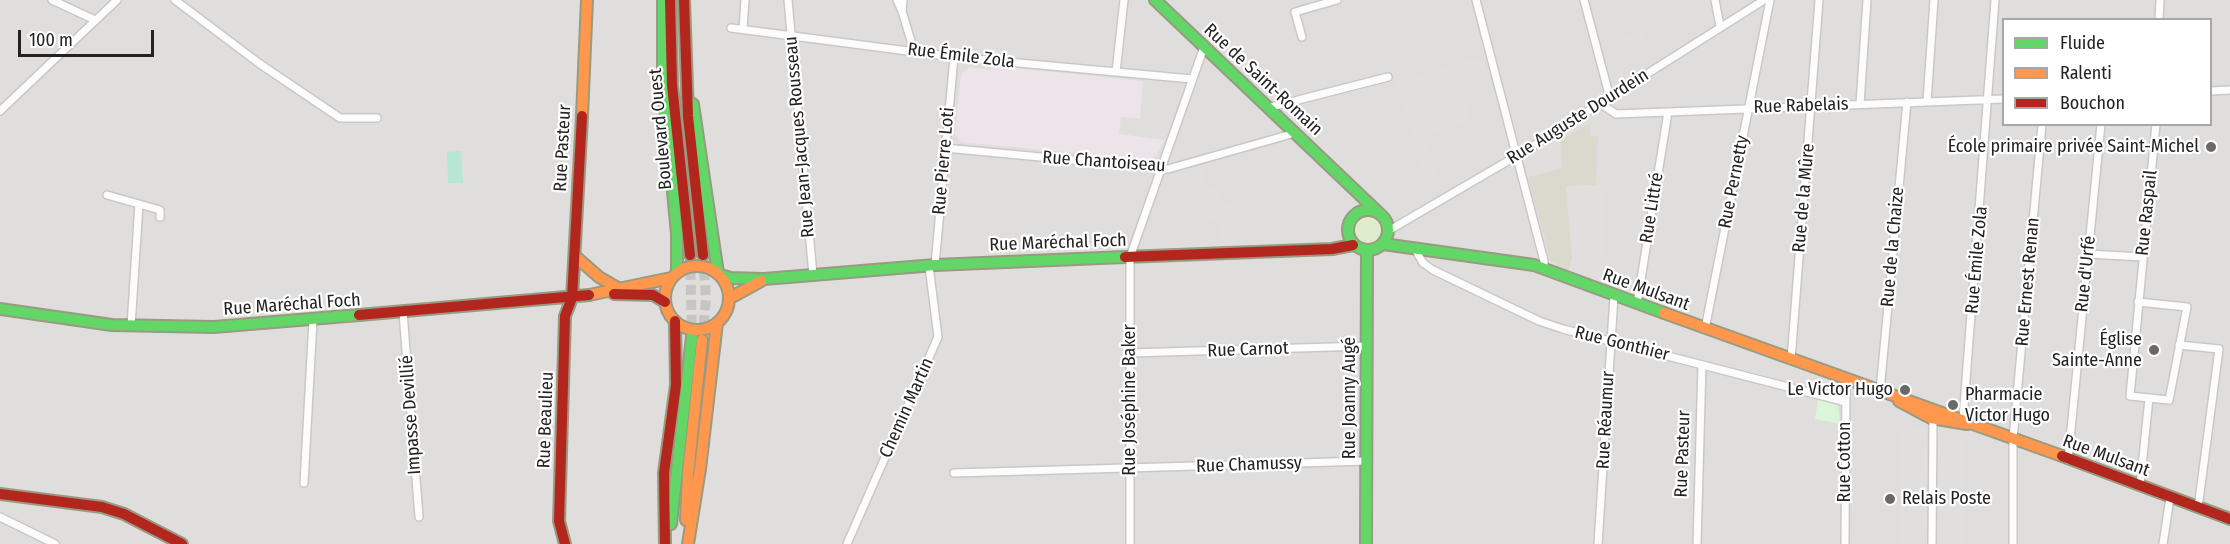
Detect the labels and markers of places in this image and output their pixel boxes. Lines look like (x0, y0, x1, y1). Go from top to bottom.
place label: École primaire privée Saint-Michel (1948, 136, 2199, 158)
marker: École primaire privée Saint-Michel (2204, 140, 2218, 154)
place label: Église Sainte-Anne (2052, 329, 2142, 372)
marker: Église Sainte-Anne (2147, 343, 2161, 357)
place label: Le Victor Hugo (1787, 379, 1893, 401)
marker: Le Victor Hugo (1898, 383, 1912, 397)
place label: Pharmacie Victor Hugo (1965, 384, 2050, 426)
marker: Pharmacie Victor Hugo (1946, 398, 1960, 412)
place label: Relais Poste (1902, 488, 1991, 510)
marker: Relais Poste (1883, 492, 1897, 506)

